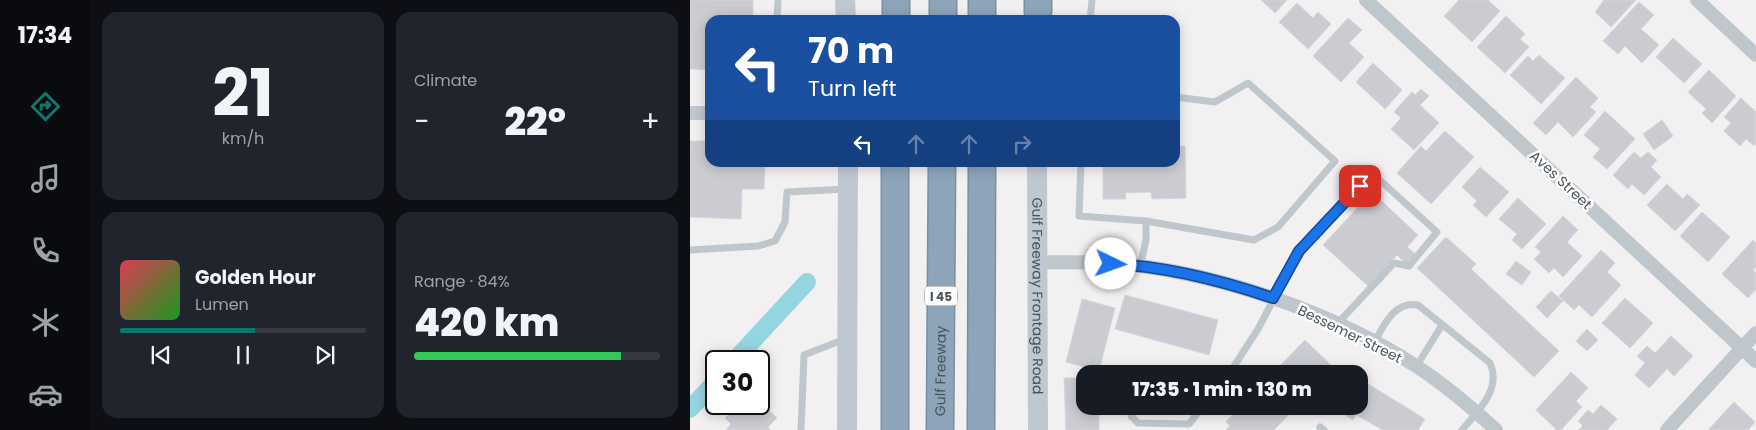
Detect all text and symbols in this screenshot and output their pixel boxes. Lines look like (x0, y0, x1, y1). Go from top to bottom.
text: 17:34 (18, 20, 72, 51)
text: 70 m (808, 26, 894, 75)
icon: left (725, 35, 790, 100)
text: 21 (212, 48, 274, 139)
text: Climate (414, 69, 477, 92)
text: Turn left (808, 73, 896, 104)
icon: directions (28, 89, 63, 124)
text: 22° (504, 95, 566, 148)
text: − (414, 102, 429, 141)
text: + (641, 102, 660, 141)
text: km/h (222, 127, 264, 150)
icon: left (849, 130, 877, 158)
icon: ahead (902, 130, 930, 158)
icon: ahead (955, 130, 983, 158)
icon: right (1008, 130, 1036, 158)
street label: Aves Street (1526, 146, 1596, 214)
icon: music (28, 161, 63, 196)
pin (1339, 165, 1381, 207)
icon: arrive (1346, 172, 1374, 200)
street label: Gulf Freeway Frontage Road (1027, 197, 1048, 395)
icon: phone (28, 233, 63, 268)
position arrow (1084, 237, 1136, 289)
text: Golden Hour (195, 264, 316, 291)
text: Range · 84% (414, 270, 510, 293)
road number: I 45 (925, 286, 957, 306)
text: Lumen (195, 293, 249, 316)
text: 420 km (414, 296, 559, 349)
street label: Bessemer Street (1295, 300, 1405, 368)
icon: climate (28, 305, 63, 340)
street label: Gulf Freeway (930, 326, 951, 416)
icon: previous (147, 341, 175, 369)
icon: pause (229, 341, 257, 369)
icon: next (311, 341, 339, 369)
speed limit sign: 30 (705, 350, 770, 415)
text: 17:35 · 1 min · 130 m (1132, 376, 1312, 403)
icon: car (28, 377, 63, 412)

